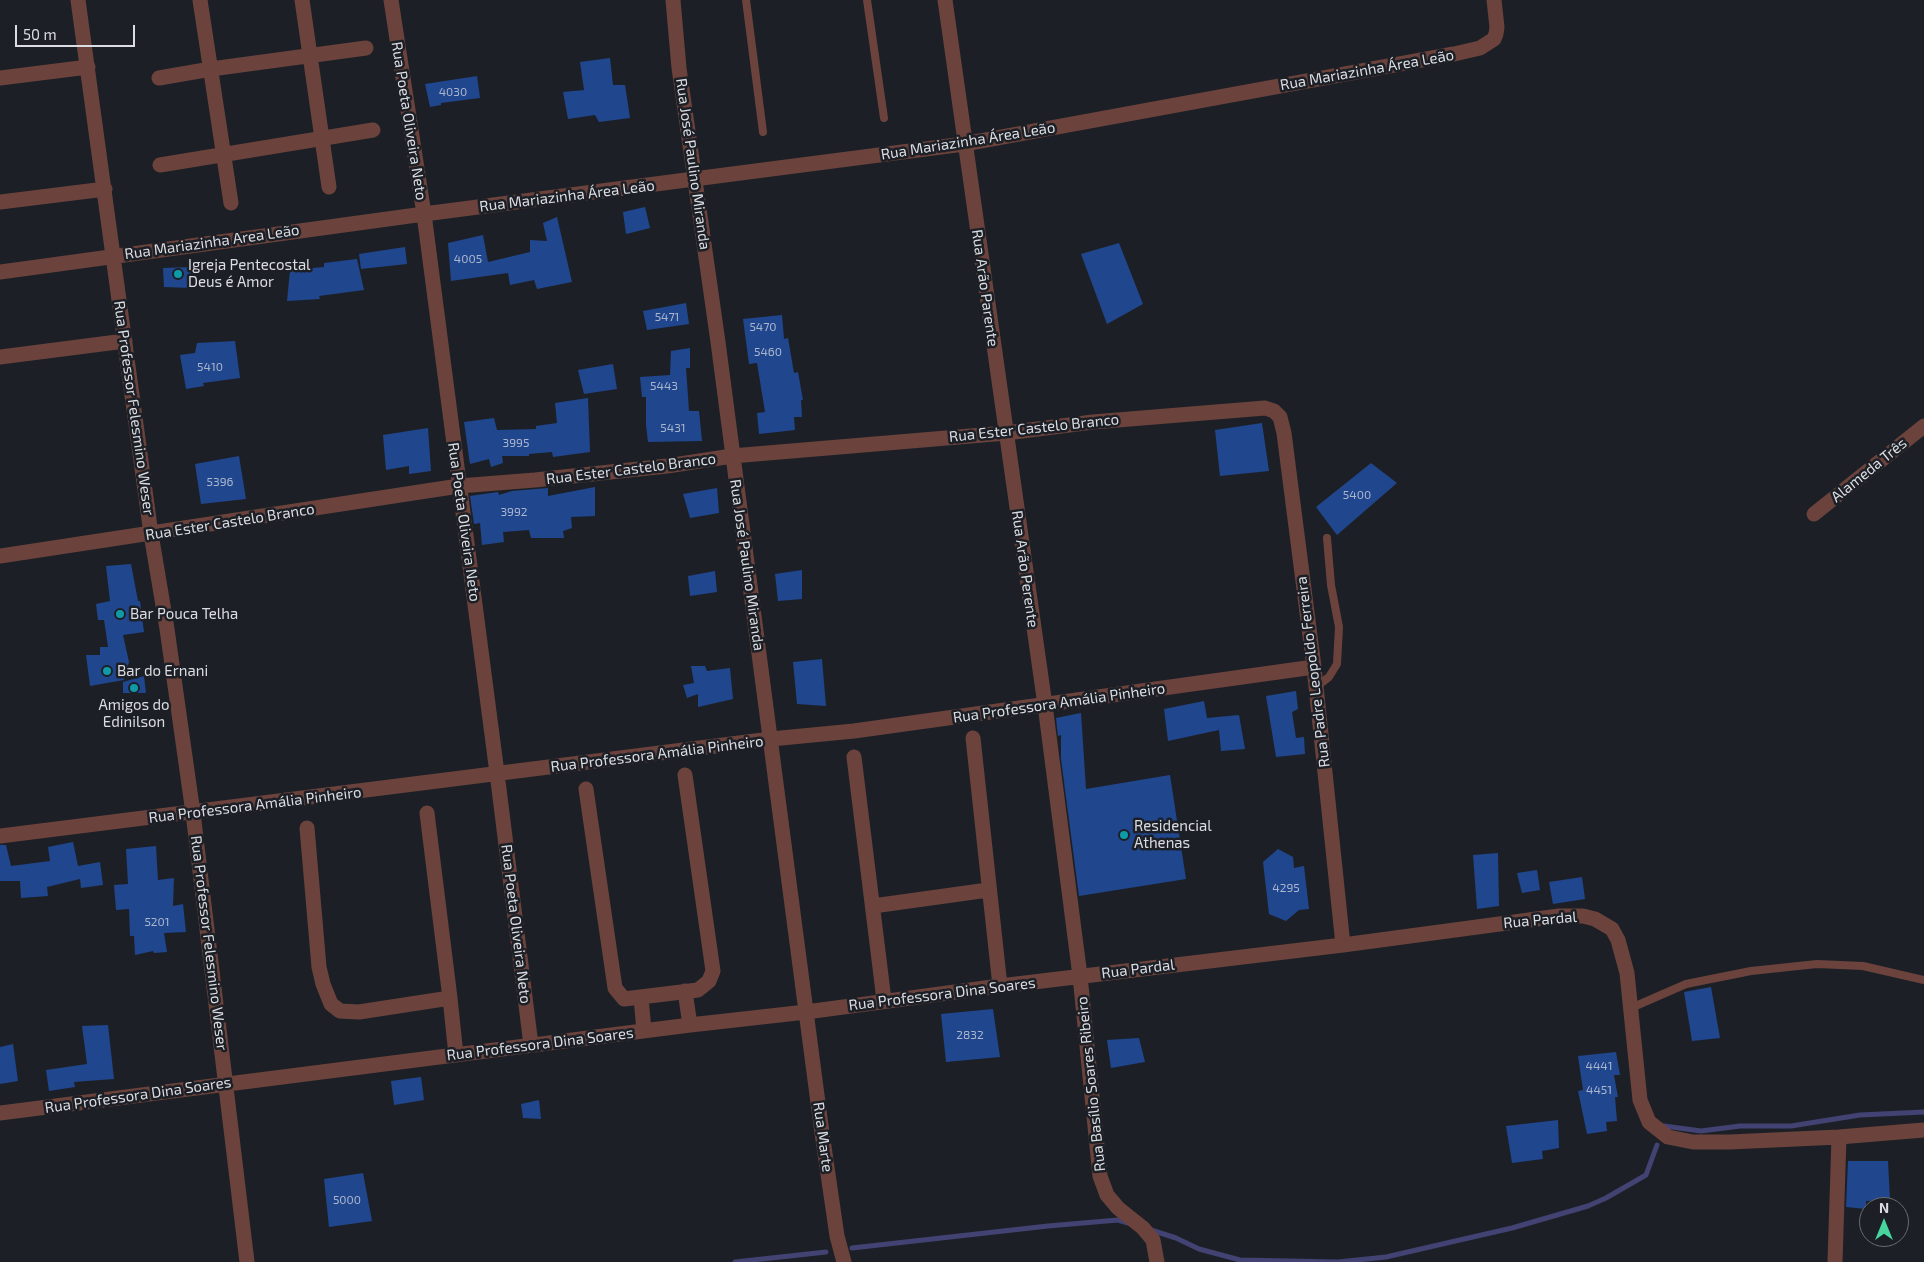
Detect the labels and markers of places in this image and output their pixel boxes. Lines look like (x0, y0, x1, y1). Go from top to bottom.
place label: Igreja Pentecostal Deus é Amor (188, 256, 311, 291)
marker: Igreja Pentecostal Deus é Amor (172, 268, 184, 280)
place label: Bar Pouca Telha (130, 605, 238, 623)
marker: Bar Pouca Telha (114, 608, 126, 620)
place label: Bar do Ernani (117, 662, 208, 680)
marker: Bar do Ernani (101, 665, 113, 677)
marker: Amigos do Edinilson (128, 682, 140, 694)
place label: Amigos do Edinilson (98, 696, 170, 731)
place label: Residencial Athenas (1134, 817, 1212, 852)
marker: Residencial Athenas (1118, 829, 1130, 841)

